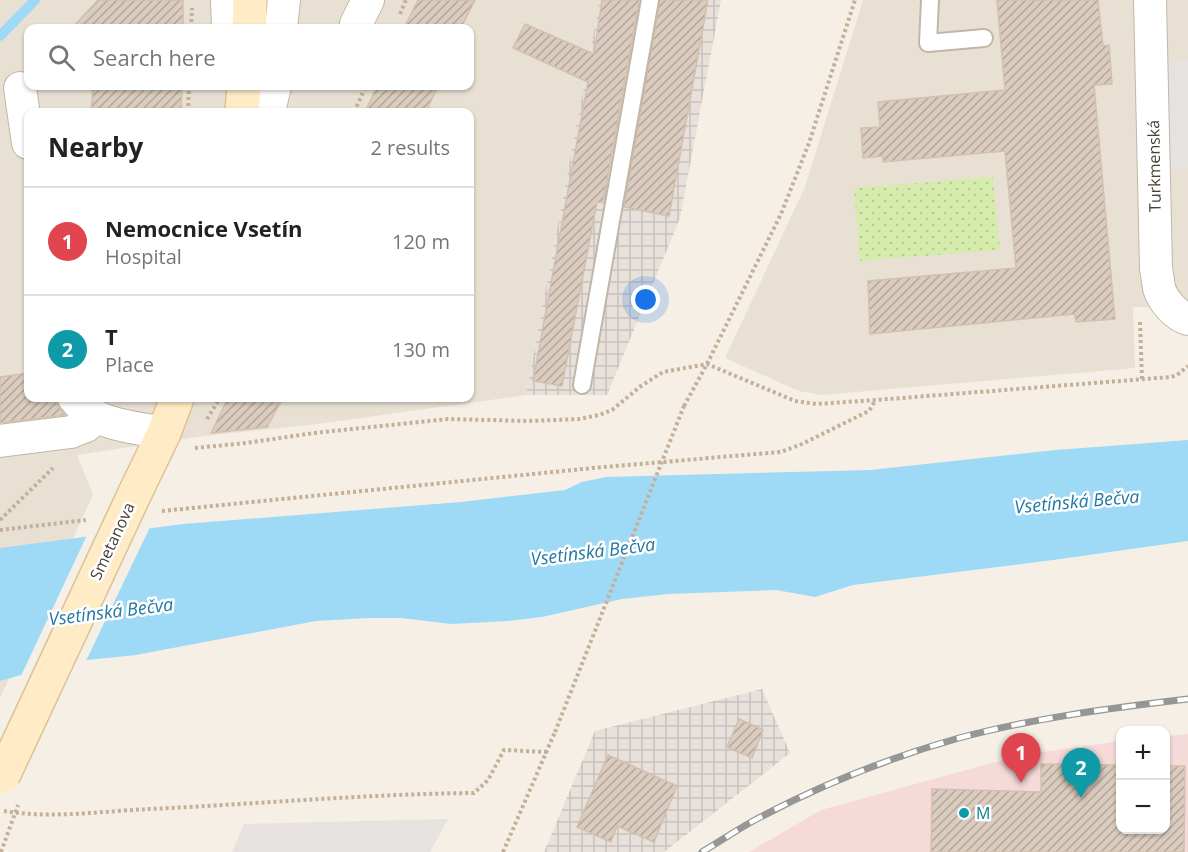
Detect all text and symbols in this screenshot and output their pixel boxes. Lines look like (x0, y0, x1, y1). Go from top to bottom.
search box (24, 24, 474, 90)
icon: search (45, 41, 78, 74)
text: Search here (93, 42, 216, 72)
street label: Turkmenská (1142, 120, 1166, 212)
text: Nearby (48, 129, 143, 165)
text: 2 results (370, 134, 450, 161)
text: Nemocnice Vsetín (105, 213, 303, 243)
text: 1 (62, 228, 73, 255)
text: 120 m (392, 228, 450, 255)
text: Hospital (105, 243, 182, 270)
your location (631, 285, 660, 314)
text: T (105, 321, 118, 351)
text: 2 (62, 336, 73, 363)
text: 130 m (392, 336, 450, 363)
text: Place (105, 351, 154, 378)
water label: Vsetínská Bečva (1013, 484, 1140, 518)
street label: Smetanova (84, 499, 140, 583)
water label: Vsetínská Bečva (529, 531, 657, 571)
water label: Vsetínská Bečva (47, 591, 175, 631)
map controls (1116, 726, 1170, 834)
button: + (1116, 726, 1170, 780)
pin: 1 (1002, 734, 1040, 783)
pin: 2 (1062, 748, 1100, 798)
button: − (1116, 780, 1170, 834)
place label: M (976, 802, 990, 824)
marker: M (957, 806, 971, 820)

